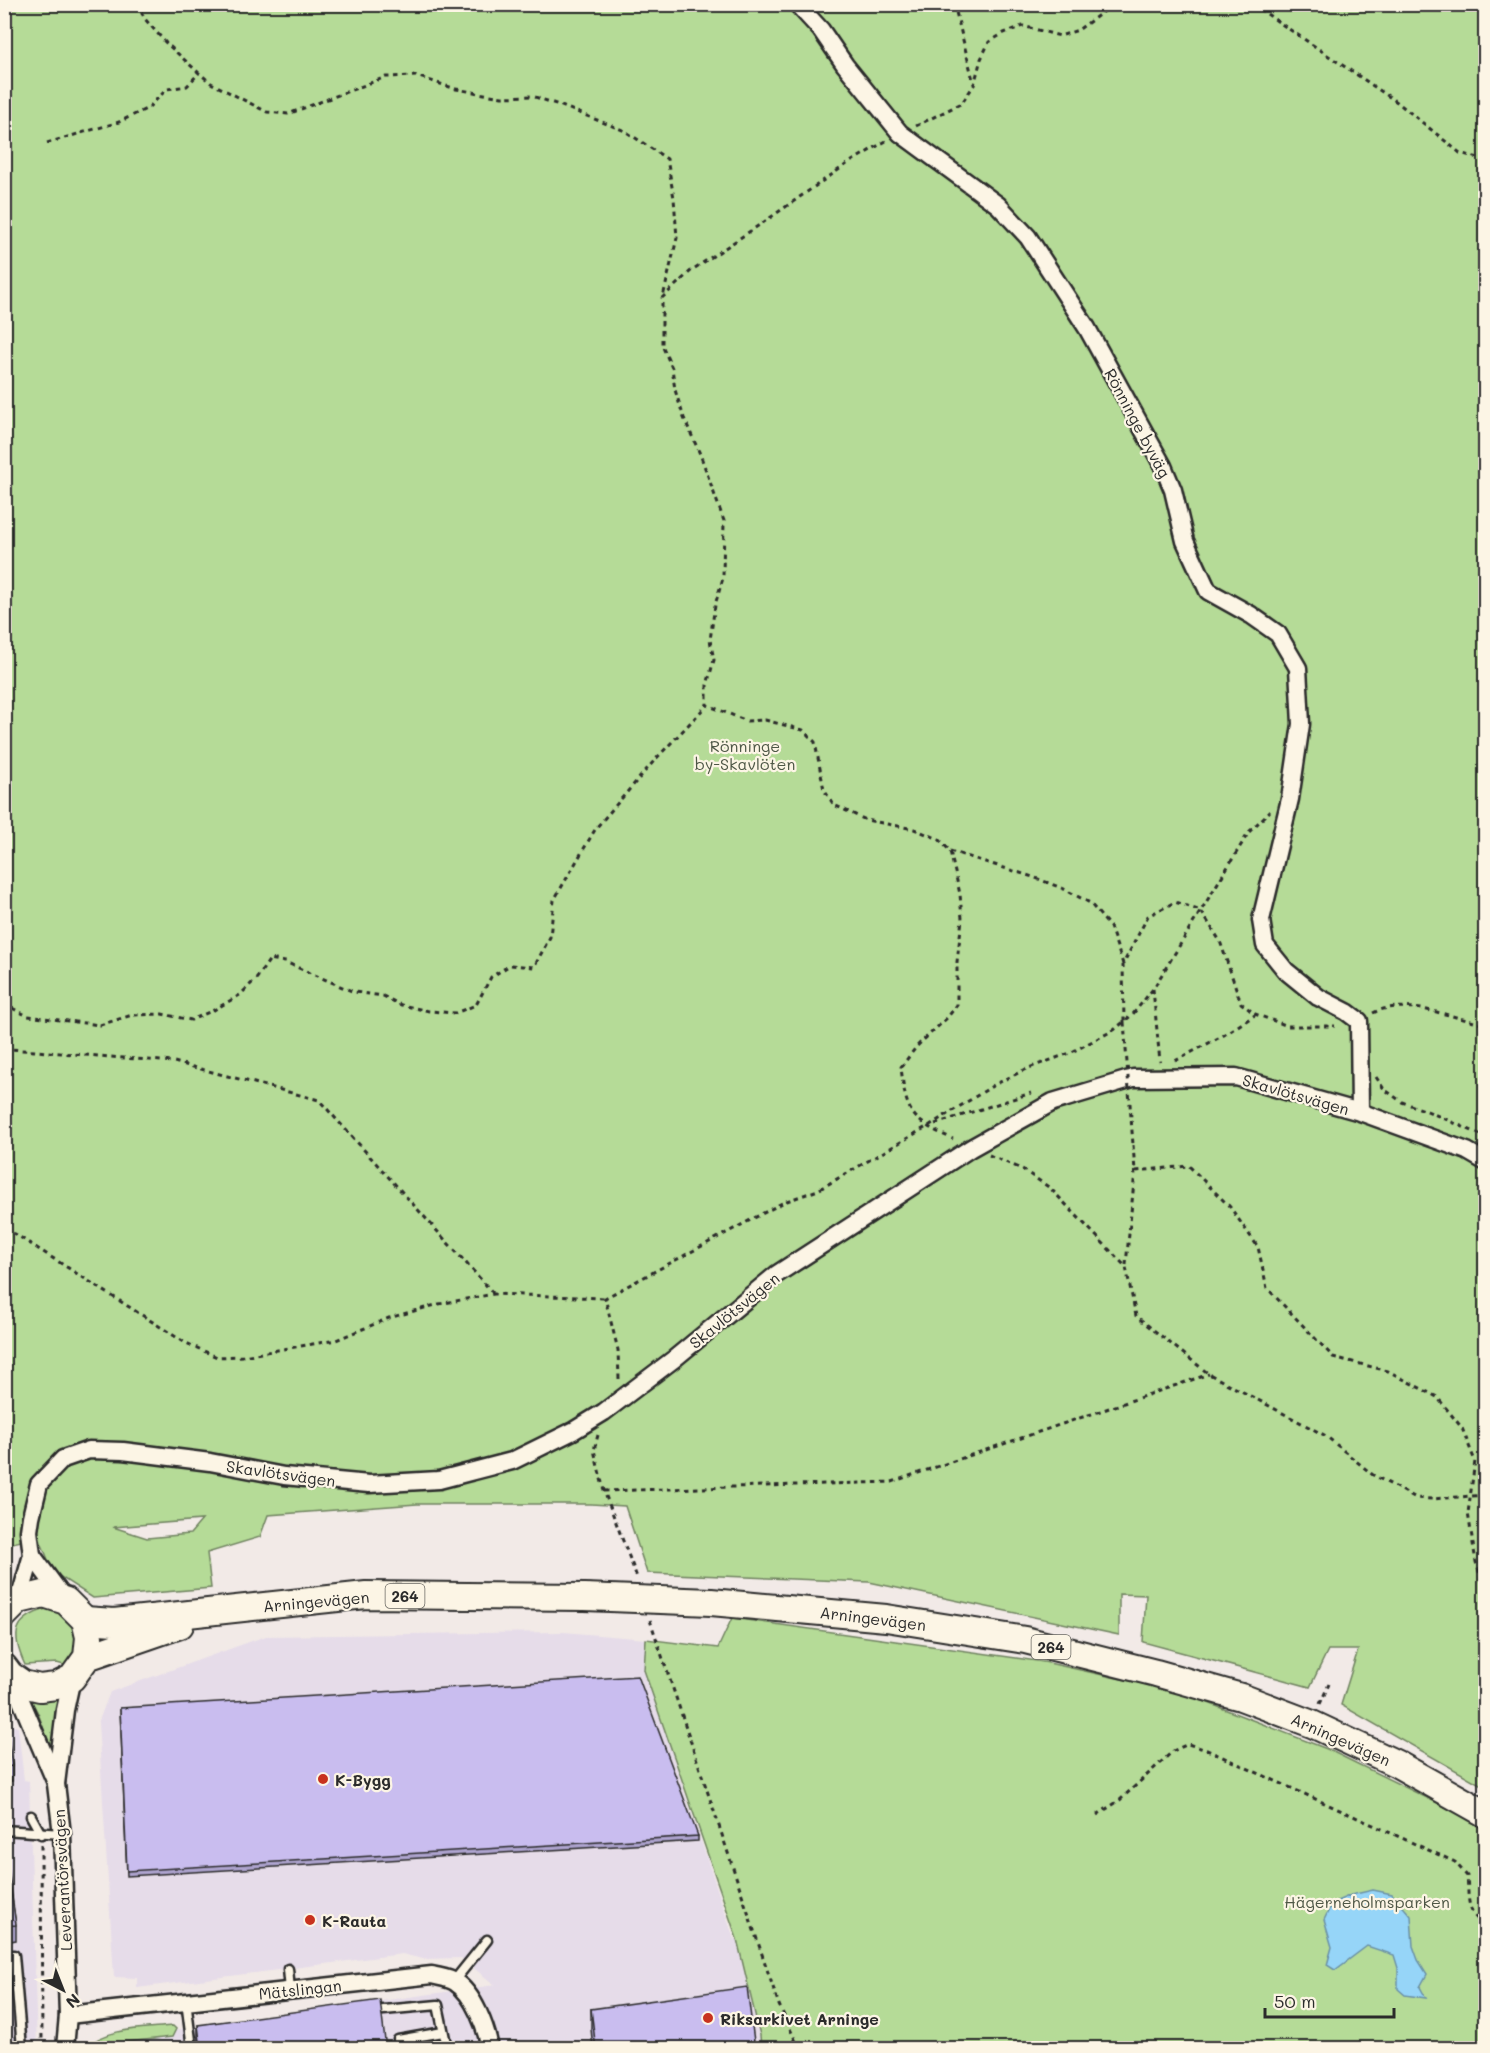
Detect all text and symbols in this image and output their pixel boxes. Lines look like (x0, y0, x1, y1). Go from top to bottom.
street label: Rönninge byväg (1100, 365, 1176, 481)
park label: Rönninge by-Skavlöten (695, 735, 795, 774)
street label: Skavlötsvägen (1240, 1069, 1352, 1119)
street label: Skavlötsvägen (685, 1267, 783, 1353)
street label: Skavlötsvägen (225, 1455, 337, 1491)
road number: 264 (386, 1584, 424, 1608)
street label: Arningevägen (262, 1586, 370, 1616)
street label: Arningevägen (819, 1601, 927, 1635)
road number: 264 (1032, 1635, 1070, 1659)
street label: Arningevägen (1288, 1708, 1394, 1770)
place label: K-Bygg (335, 1769, 391, 1790)
marker: K-Bygg (316, 1772, 330, 1786)
street label: Leverantörsvägen (48, 1809, 76, 1951)
park label: Hägerneholmsparken (1284, 1891, 1450, 1912)
place label: K-Rauta (322, 1910, 386, 1931)
marker: K-Rauta (303, 1913, 317, 1927)
north arrow (33, 1960, 93, 2020)
street label: Mätslingan (257, 1974, 343, 2004)
scale bar (1265, 1981, 1394, 2019)
text: 50 m (1274, 1989, 1316, 2013)
text: N (62, 1990, 85, 2013)
place label: Riksarkivet Arninge (720, 2008, 879, 2029)
marker: Riksarkivet Arninge (701, 2011, 715, 2025)

